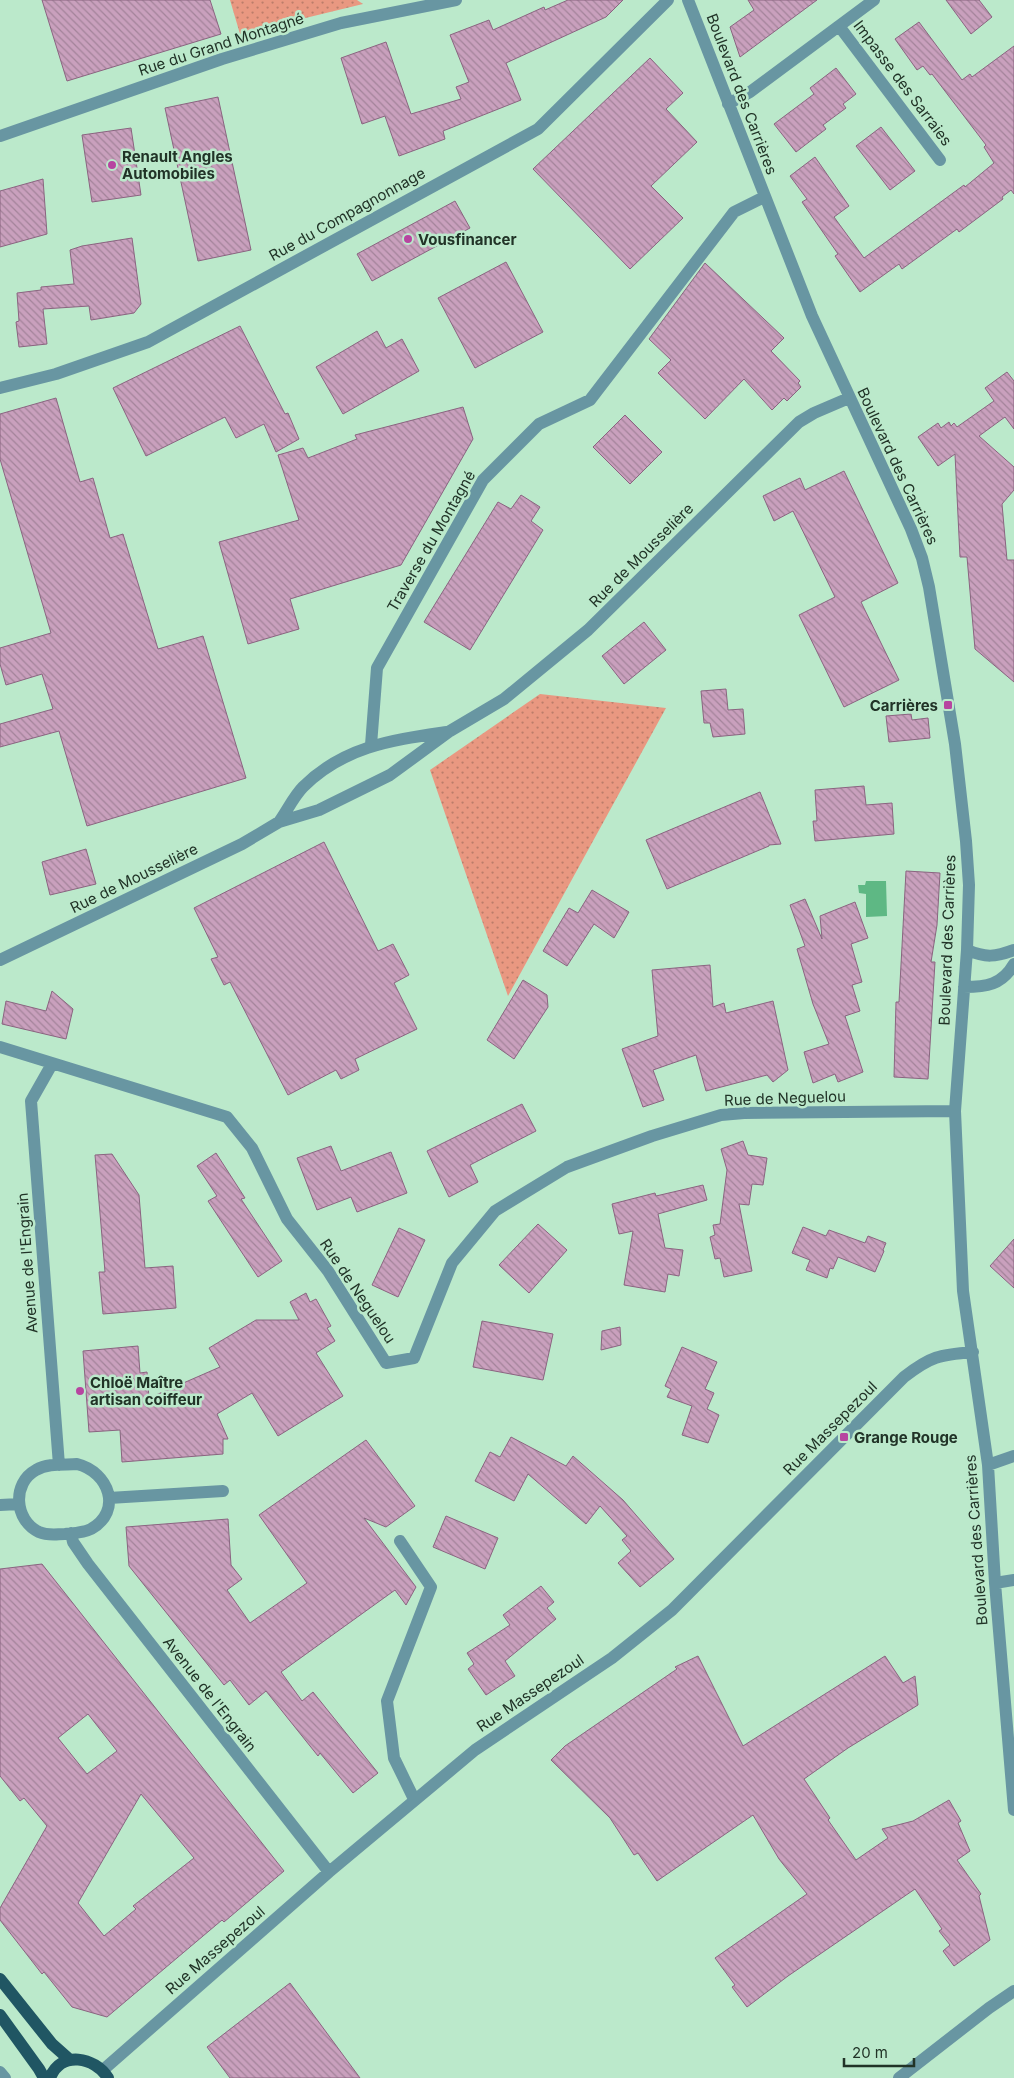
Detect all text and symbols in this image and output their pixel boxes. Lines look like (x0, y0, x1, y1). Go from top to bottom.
street label: Rue du Grand Montagné (136, 8, 306, 80)
street label: Boulevard des Carrières (702, 11, 782, 177)
street label: Impasse des Sarraies (850, 17, 956, 150)
place label: Renault Angles Automobiles (122, 147, 233, 183)
marker: Renault Angles Automobiles (106, 159, 118, 171)
street label: Rue du Compagnonnage (266, 163, 428, 265)
place label: Vousfinancer (418, 230, 517, 249)
marker: Vousfinancer (402, 233, 414, 245)
street label: Boulevard des Carrières (853, 384, 943, 548)
street label: Traverse du Montagné (383, 467, 479, 615)
street label: Rue de Mousselière (585, 499, 697, 611)
place label: Carrières (870, 696, 938, 715)
marker: Carrières (942, 699, 954, 711)
street label: Rue de Mousselière (67, 839, 201, 917)
street label: Boulevard des Carrières (935, 854, 959, 1026)
street label: Rue de Neguelou (724, 1086, 846, 1110)
street label: Avenue de l'Engrain (13, 1192, 41, 1334)
street label: Rue de Neguelou (316, 1235, 400, 1347)
place label: Chloë Maître artisan coiffeur (90, 1373, 202, 1409)
street label: Rue Massepezoul (779, 1377, 881, 1479)
marker: Chloë Maître artisan coiffeur (74, 1385, 86, 1397)
place label: Grange Rouge (854, 1428, 958, 1447)
marker: Grange Rouge (838, 1431, 850, 1443)
street label: Boulevard des Carrières (961, 1454, 991, 1626)
street label: Avenue de l'Engrain (159, 1633, 261, 1755)
street label: Rue Massepezoul (473, 1650, 587, 1736)
street label: Rue Massepezoul (161, 1902, 269, 1998)
scale bar (844, 2036, 914, 2068)
text: 20 m (852, 2043, 888, 2062)

